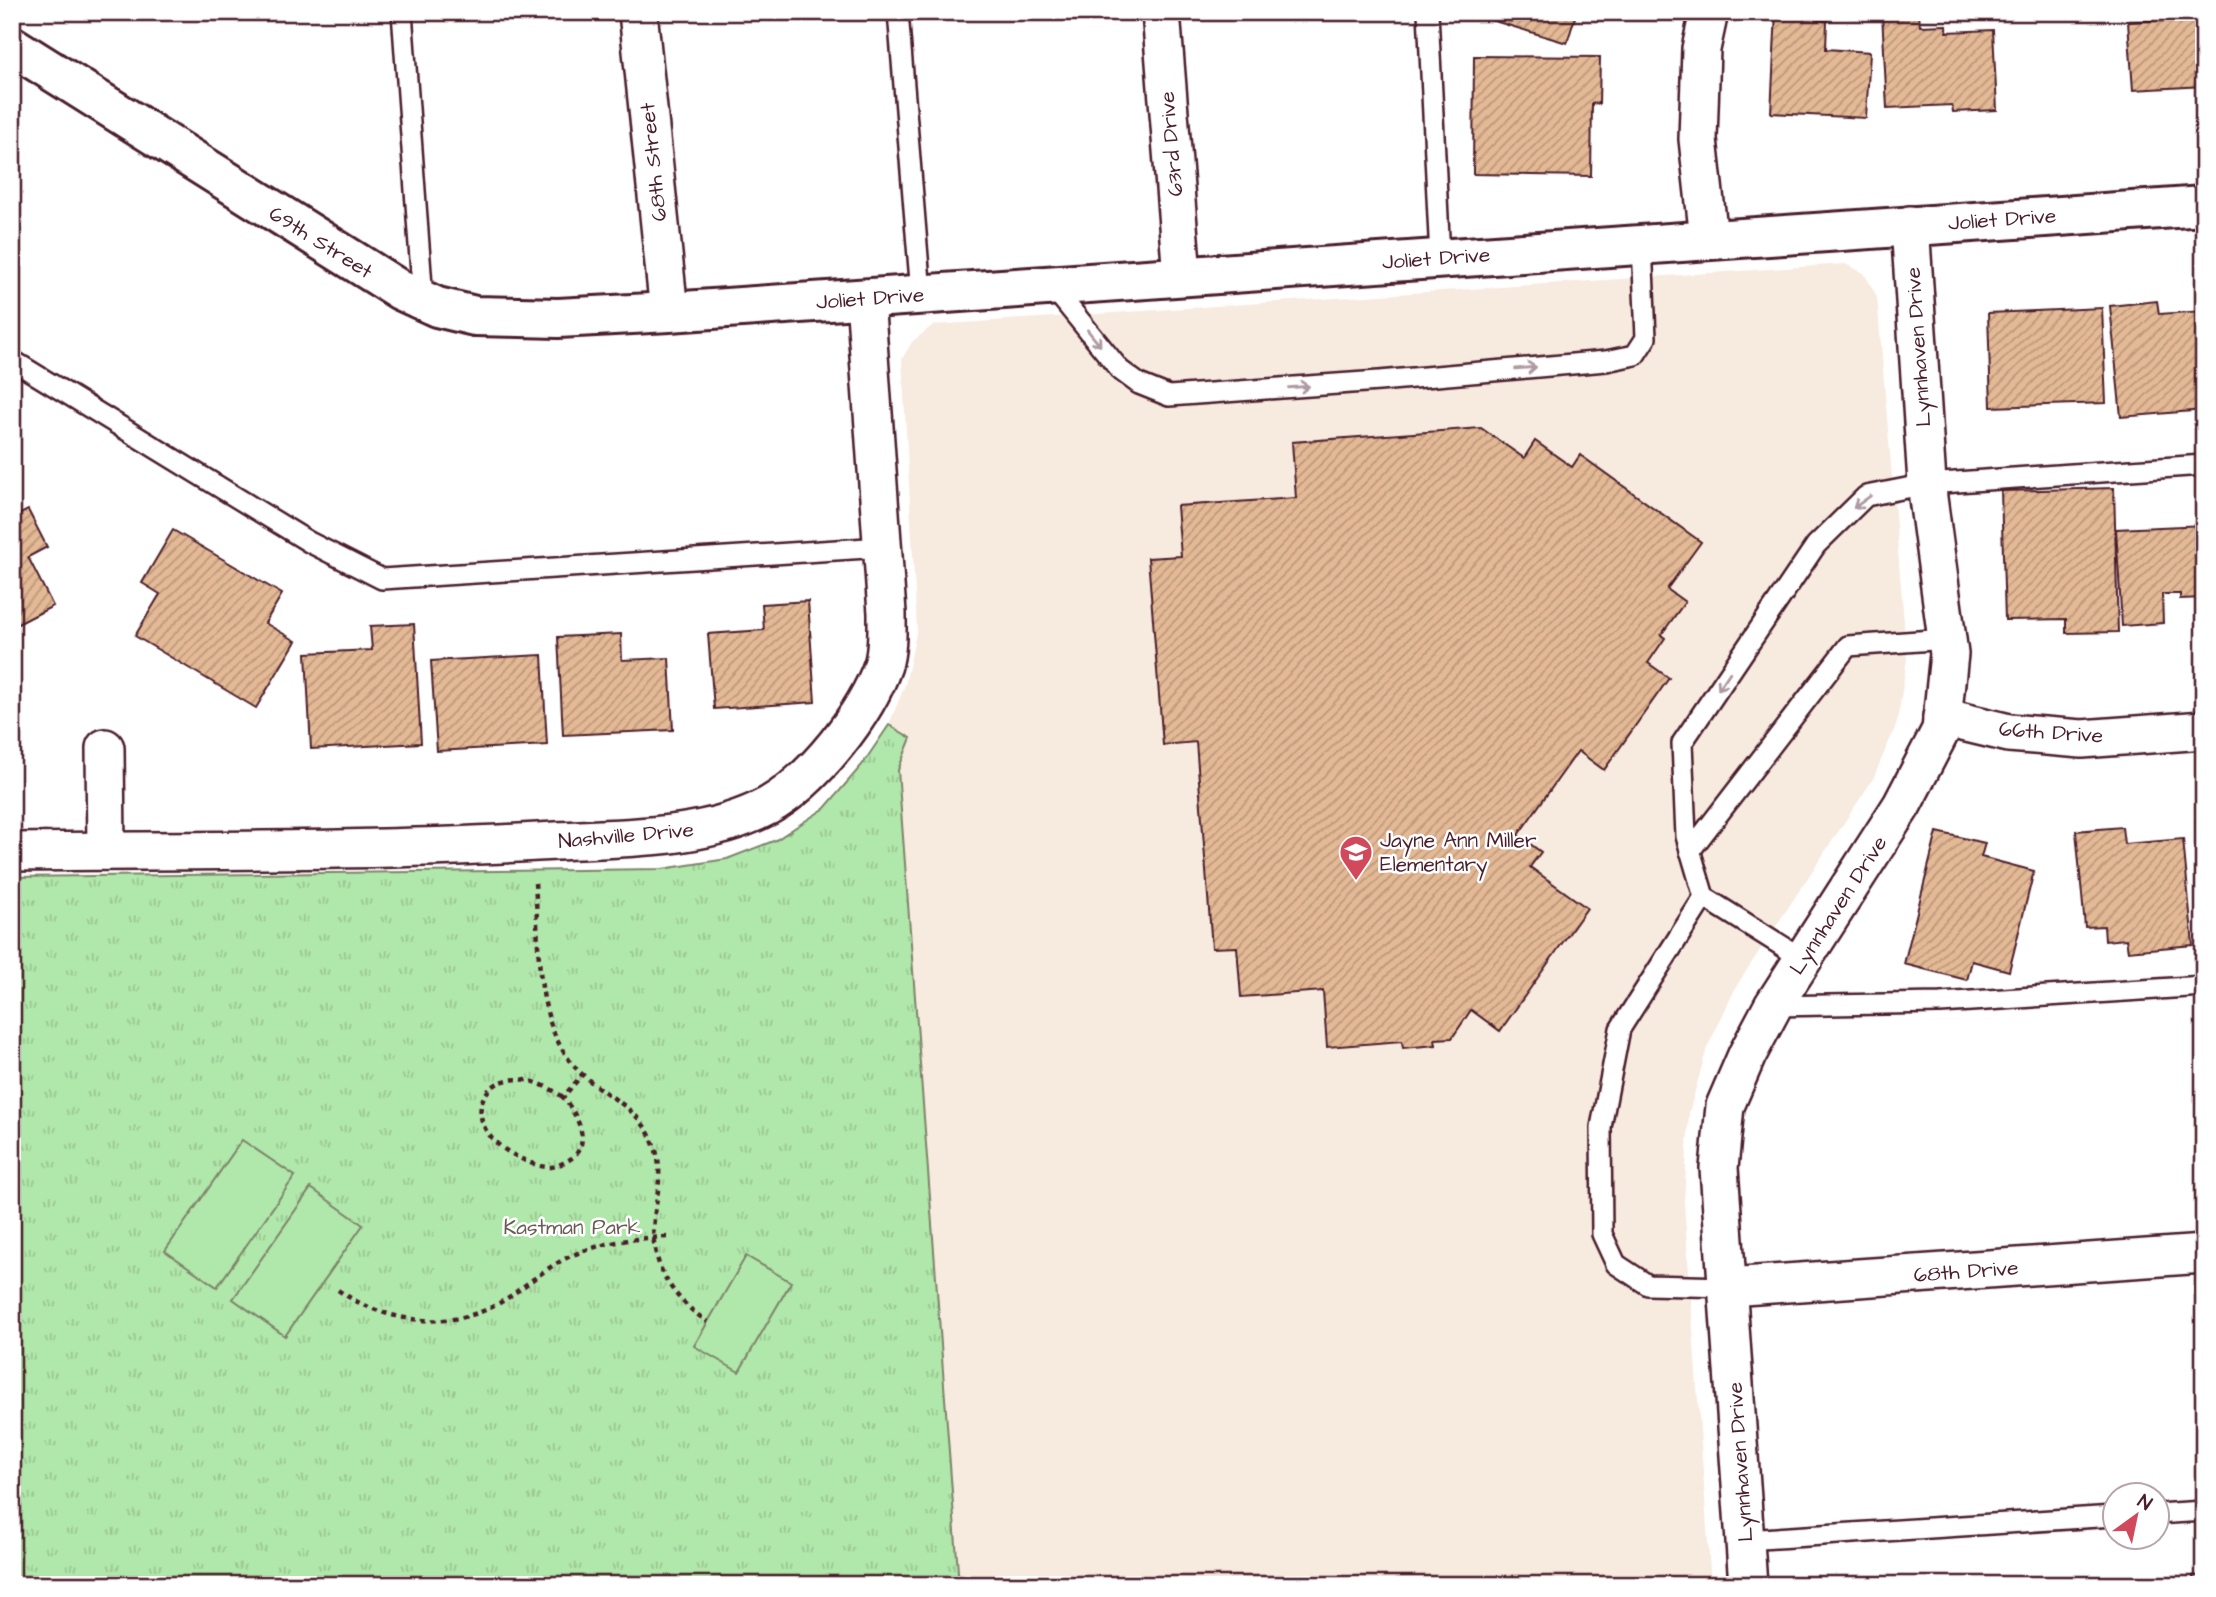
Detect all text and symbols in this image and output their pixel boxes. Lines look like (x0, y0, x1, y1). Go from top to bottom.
street label: 63rd Drive (1152, 90, 1191, 198)
street label: 68th Street (633, 101, 674, 223)
street label: 69th Street (263, 199, 379, 286)
street label: Joliet Drive (1947, 201, 2057, 238)
street label: Joliet Drive (1381, 240, 1491, 277)
street label: Lynnhaven Drive (1898, 266, 1941, 428)
street label: Joliet Drive (815, 280, 925, 317)
one-way arrow (1086, 329, 1102, 347)
one-way arrow (1514, 361, 1536, 374)
one-way arrow (1287, 380, 1310, 393)
one-way arrow (1853, 494, 1872, 509)
one-way arrow (1717, 670, 1731, 690)
street label: 66th Drive (1998, 714, 2104, 751)
street label: Nashville Drive (557, 815, 695, 856)
place label: Jayne Ann Miller Elementary (1380, 826, 1537, 881)
street label: Lynnhaven Drive (1783, 830, 1896, 981)
school or university icon: Jayne Ann Miller Elementary (1337, 833, 1375, 882)
park label: Kastman Park (504, 1213, 641, 1242)
street label: 68th Drive (1913, 1253, 2019, 1290)
street label: Lynnhaven Drive (1720, 1381, 1763, 1543)
north arrow (2100, 1482, 2170, 1552)
text: N (2132, 1488, 2157, 1518)

